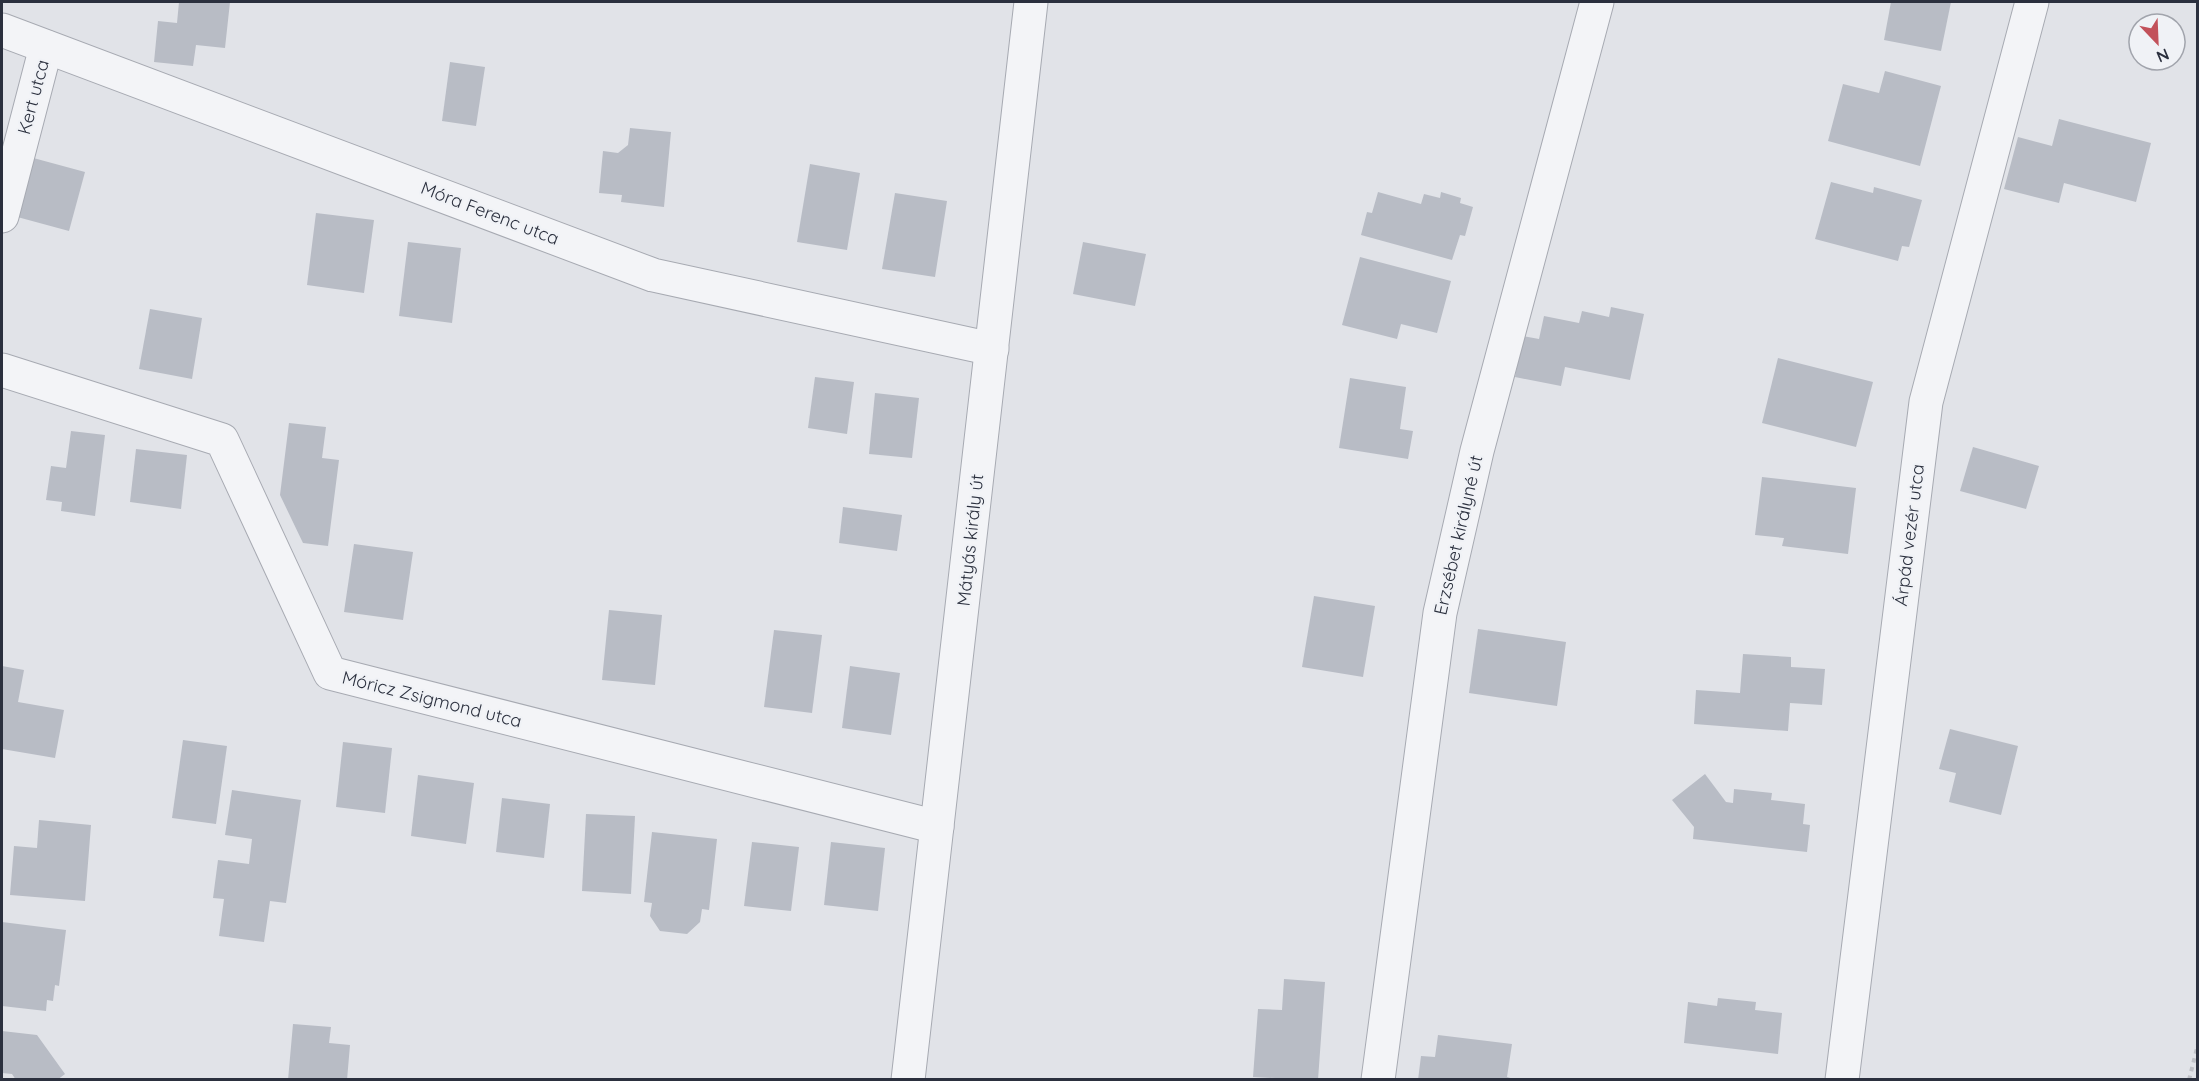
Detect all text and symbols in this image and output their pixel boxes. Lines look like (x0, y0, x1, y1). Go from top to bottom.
north arrow (2127, 12, 2187, 72)
text: N (2154, 44, 2172, 67)
street label: Kert utca (12, 57, 54, 137)
street label: Móra Ferenc utca (418, 176, 562, 250)
street label: Erzsébet királyné út (1428, 453, 1488, 617)
street label: Árpád vezér utca (1889, 463, 1929, 607)
street label: Mátyás király út (952, 473, 988, 607)
street label: Móricz Zsigmond utca (340, 666, 524, 732)

